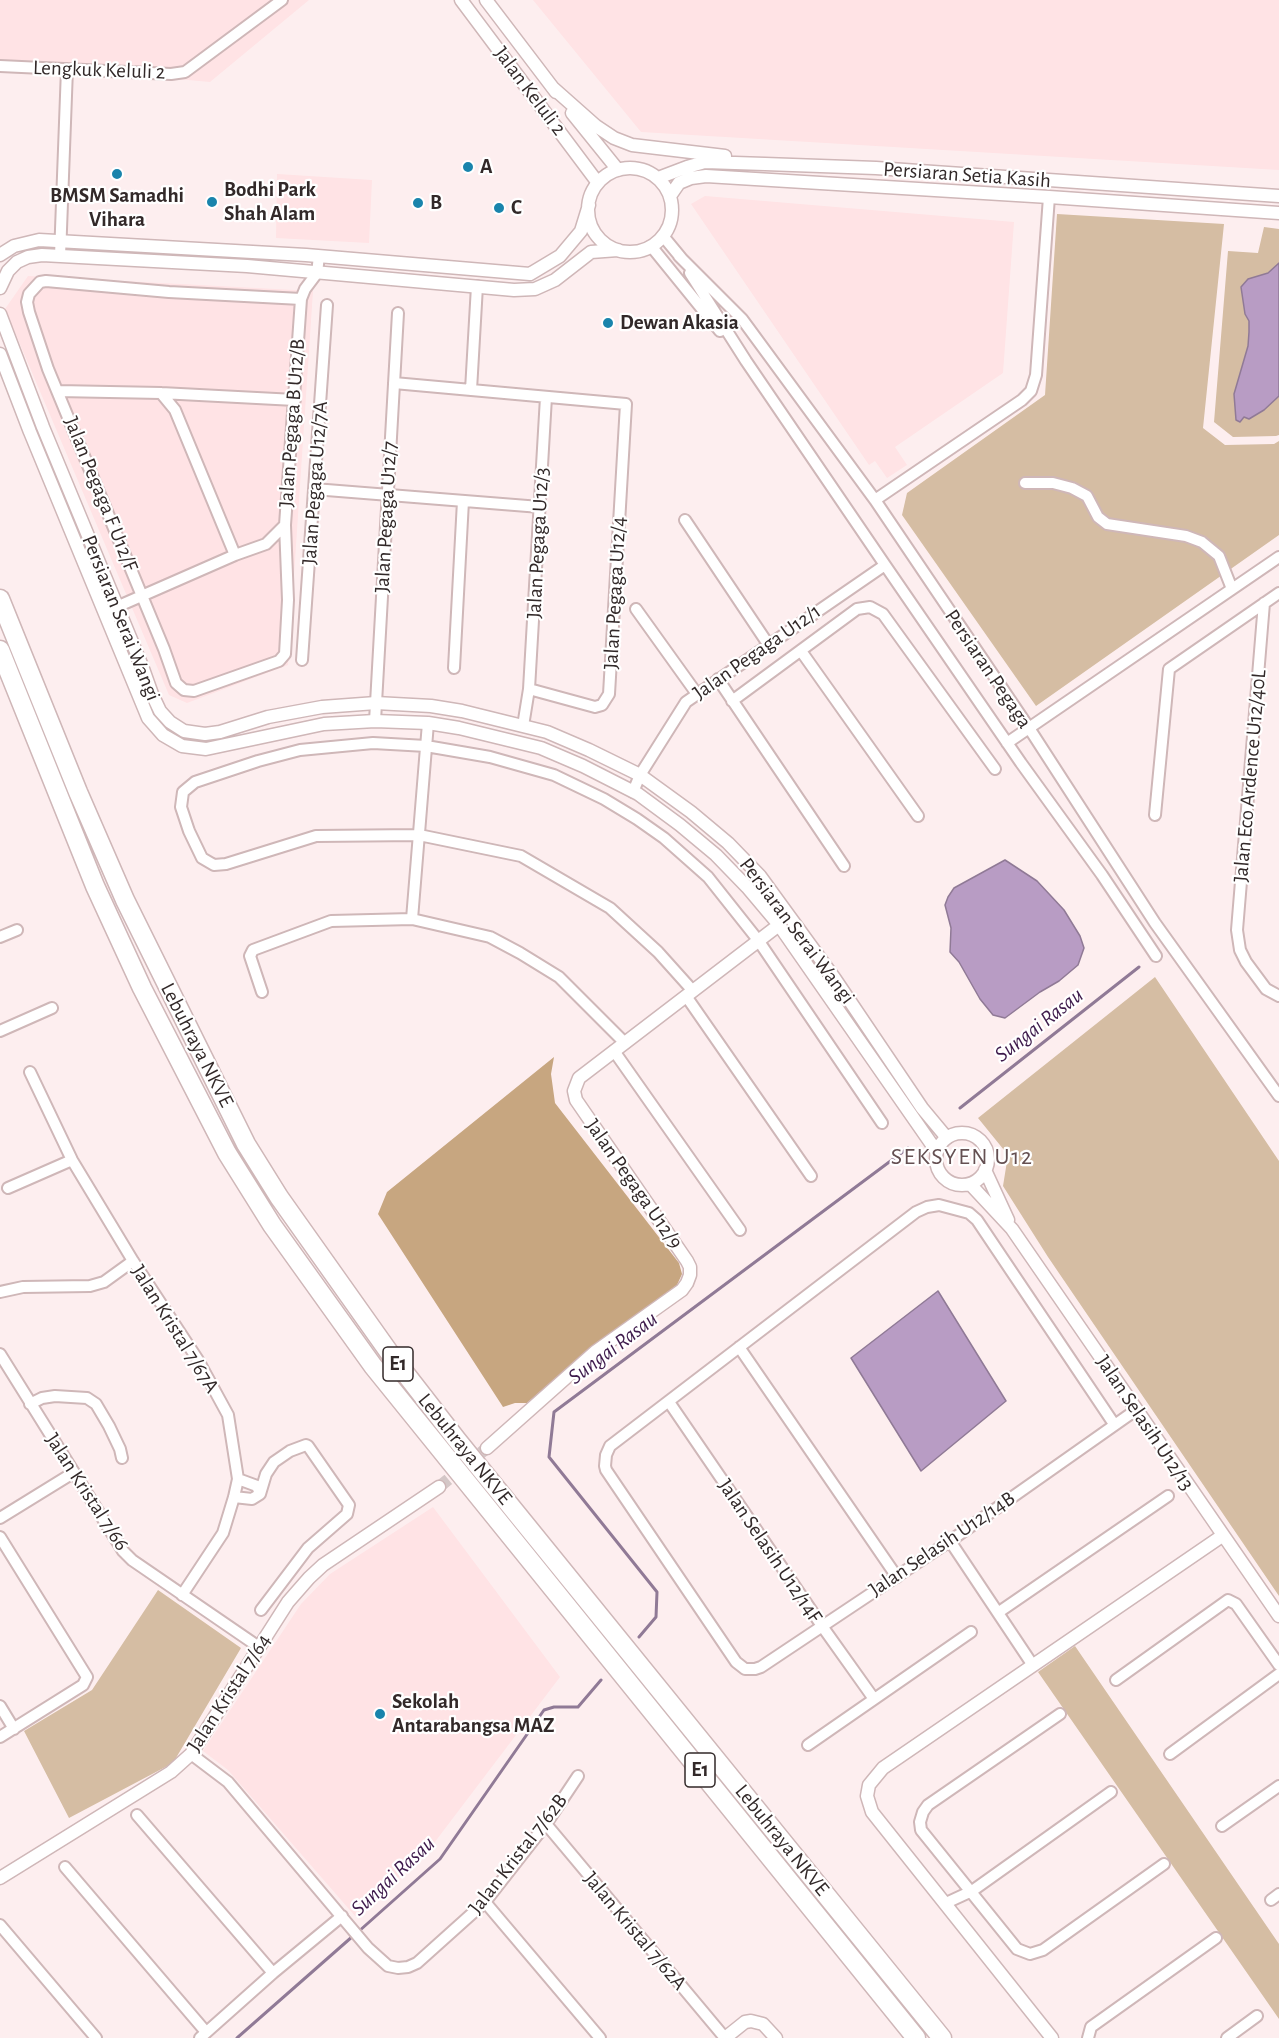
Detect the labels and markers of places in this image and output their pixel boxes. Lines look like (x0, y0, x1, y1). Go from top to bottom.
place label: A (480, 154, 493, 180)
marker: A (461, 160, 475, 174)
marker: BMSM Samadhi Vihara (110, 167, 124, 181)
place label: Bodhi Park Shah Alam (224, 177, 316, 227)
place label: BMSM Samadhi Vihara (50, 183, 184, 233)
place label: B (430, 190, 442, 216)
marker: Bodhi Park Shah Alam (205, 195, 219, 209)
place label: C (511, 195, 522, 221)
marker: B (411, 196, 425, 210)
marker: C (492, 201, 506, 215)
place label: Dewan Akasia (620, 310, 739, 336)
marker: Dewan Akasia (601, 316, 615, 330)
place label: Sekolah Antarabangsa MAZ (392, 1689, 555, 1739)
marker: Sekolah Antarabangsa MAZ (373, 1707, 387, 1721)

